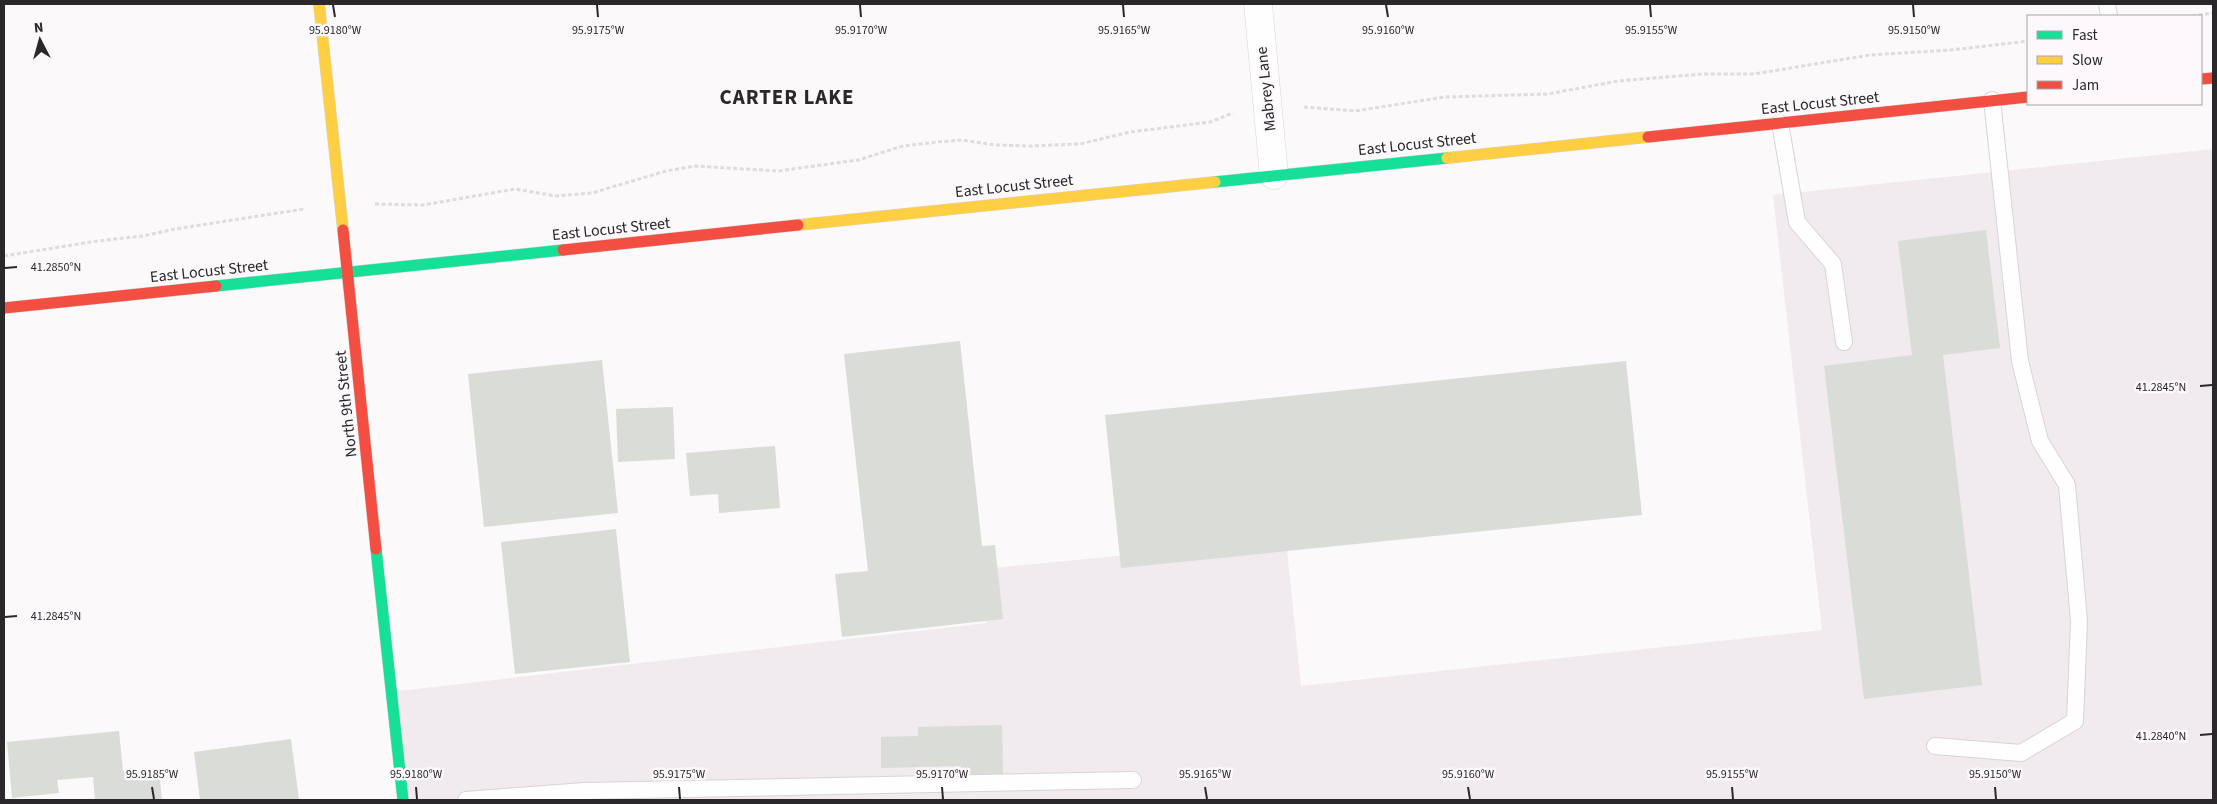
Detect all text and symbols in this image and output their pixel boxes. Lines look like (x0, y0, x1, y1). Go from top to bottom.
north arrow (15, 15, 65, 65)
legend (2027, 15, 2202, 105)
text: N (33, 18, 44, 38)
text: 95.9180°W (309, 22, 362, 39)
text: 95.9175°W (572, 22, 625, 39)
text: 95.9170°W (835, 22, 888, 39)
text: 95.9165°W (1098, 22, 1151, 39)
text: 95.9160°W (1362, 22, 1415, 39)
text: 95.9155°W (1625, 22, 1678, 39)
text: 95.9150°W (1888, 22, 1941, 39)
text: Fast (2072, 25, 2098, 46)
street label: Mabrey Lane (1251, 45, 1281, 132)
text: Slow (2072, 50, 2103, 71)
text: Jam (2072, 75, 2099, 96)
district label: CARTER LAKE (719, 82, 855, 112)
street label: East Locust Street (1760, 86, 1881, 120)
street label: East Locust Street (1357, 127, 1478, 161)
street label: East Locust Street (954, 169, 1075, 203)
street label: East Locust Street (551, 212, 672, 246)
street label: East Locust Street (149, 254, 270, 288)
text: 41.2850°N (31, 259, 81, 276)
street label: North 9th Street (329, 349, 363, 458)
text: 41.2845°N (2136, 379, 2186, 396)
text: 41.2845°N (31, 608, 81, 625)
text: 41.2840°N (2136, 728, 2186, 745)
text: 95.9185°W (126, 766, 179, 783)
text: 95.9180°W (390, 766, 443, 783)
text: 95.9175°W (653, 766, 706, 783)
text: 95.9170°W (916, 766, 969, 783)
text: 95.9165°W (1179, 766, 1232, 783)
text: 95.9160°W (1442, 766, 1495, 783)
text: 95.9155°W (1706, 766, 1759, 783)
text: 95.9150°W (1969, 766, 2022, 783)

